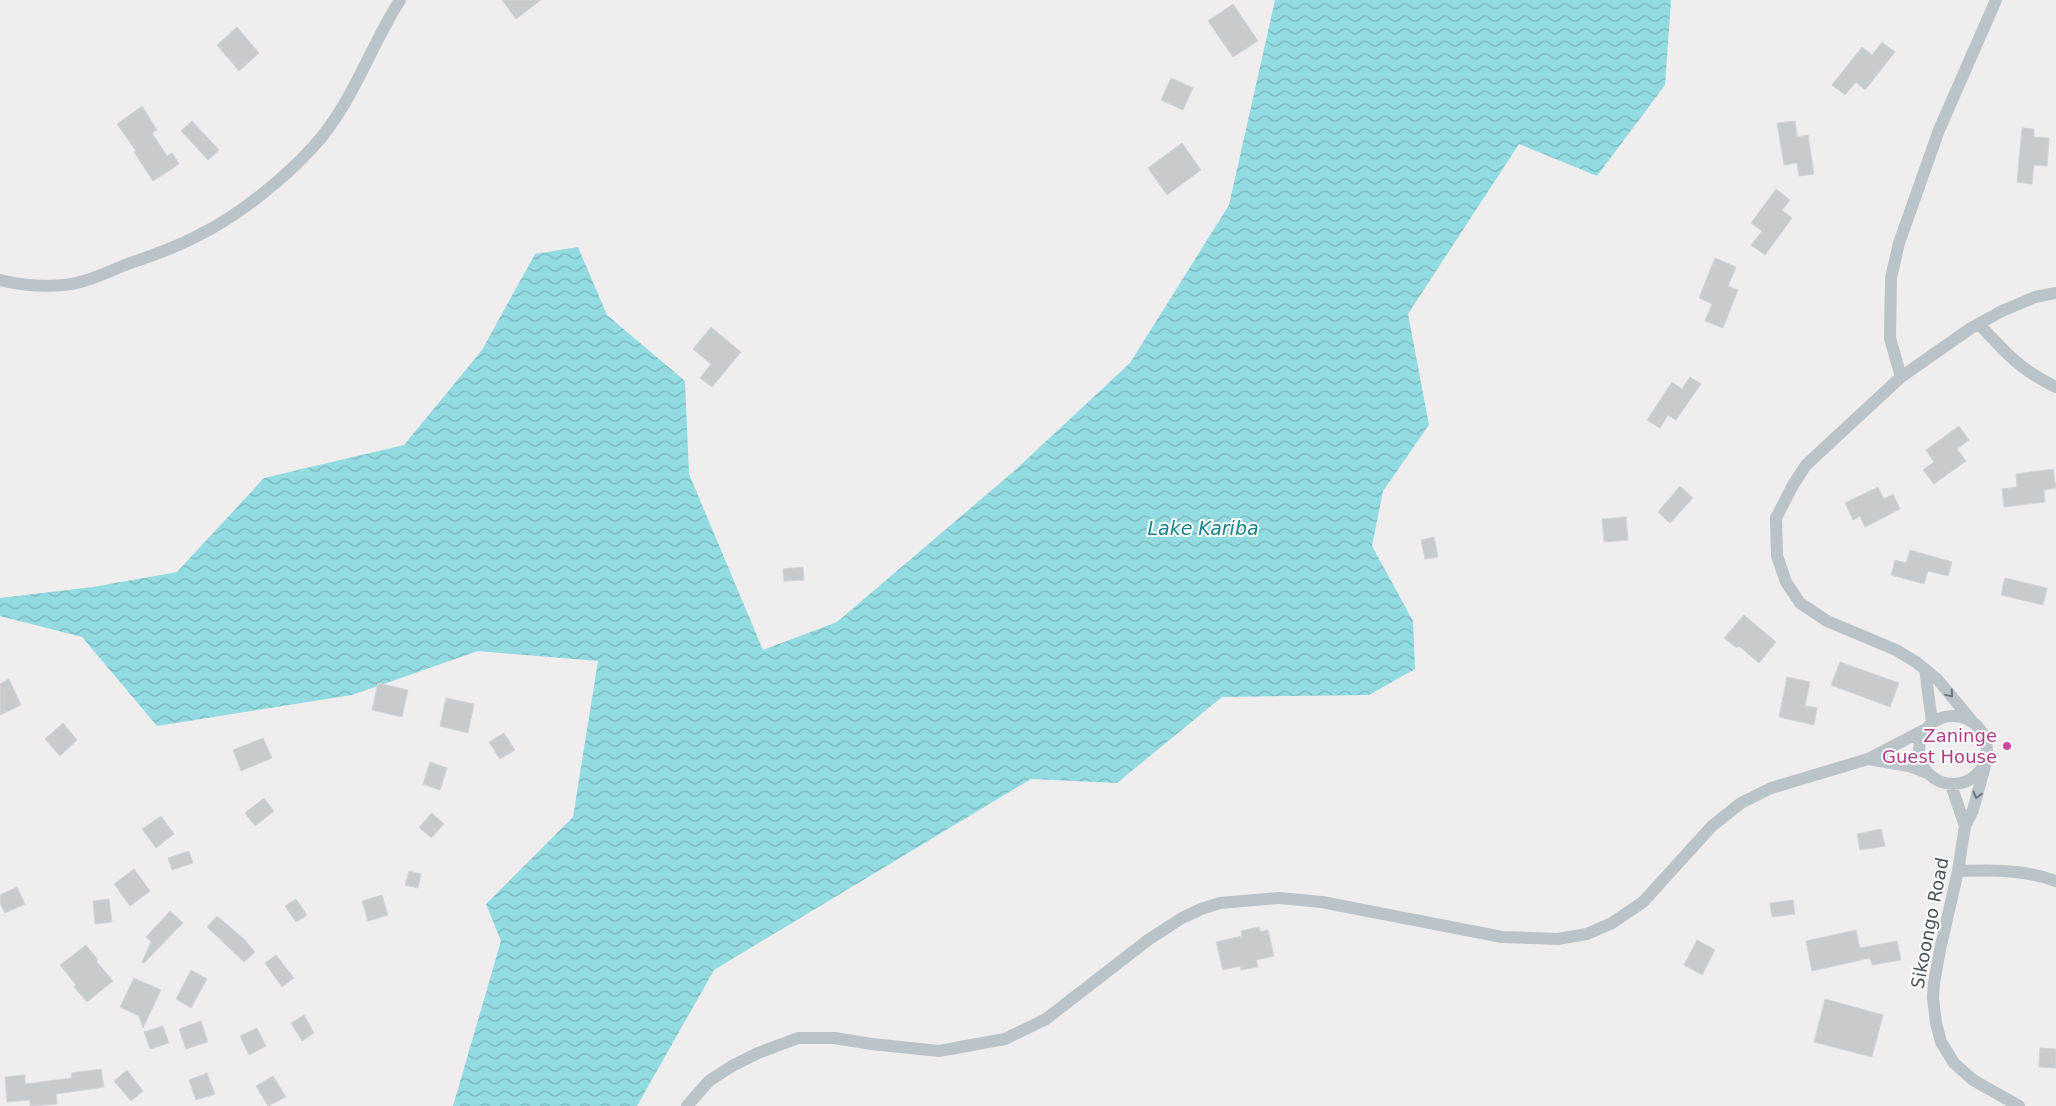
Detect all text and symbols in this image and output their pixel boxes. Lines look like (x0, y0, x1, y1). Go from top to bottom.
water label: Lake Kariba (1147, 517, 1259, 539)
one-way arrow (1944, 688, 1953, 697)
place label: Zaninge Guest House (1882, 725, 1997, 767)
marker: Zaninge Guest House (2001, 740, 2013, 752)
one-way arrow (1972, 790, 1983, 799)
street label: Sikoongo Road (1907, 856, 1953, 990)

